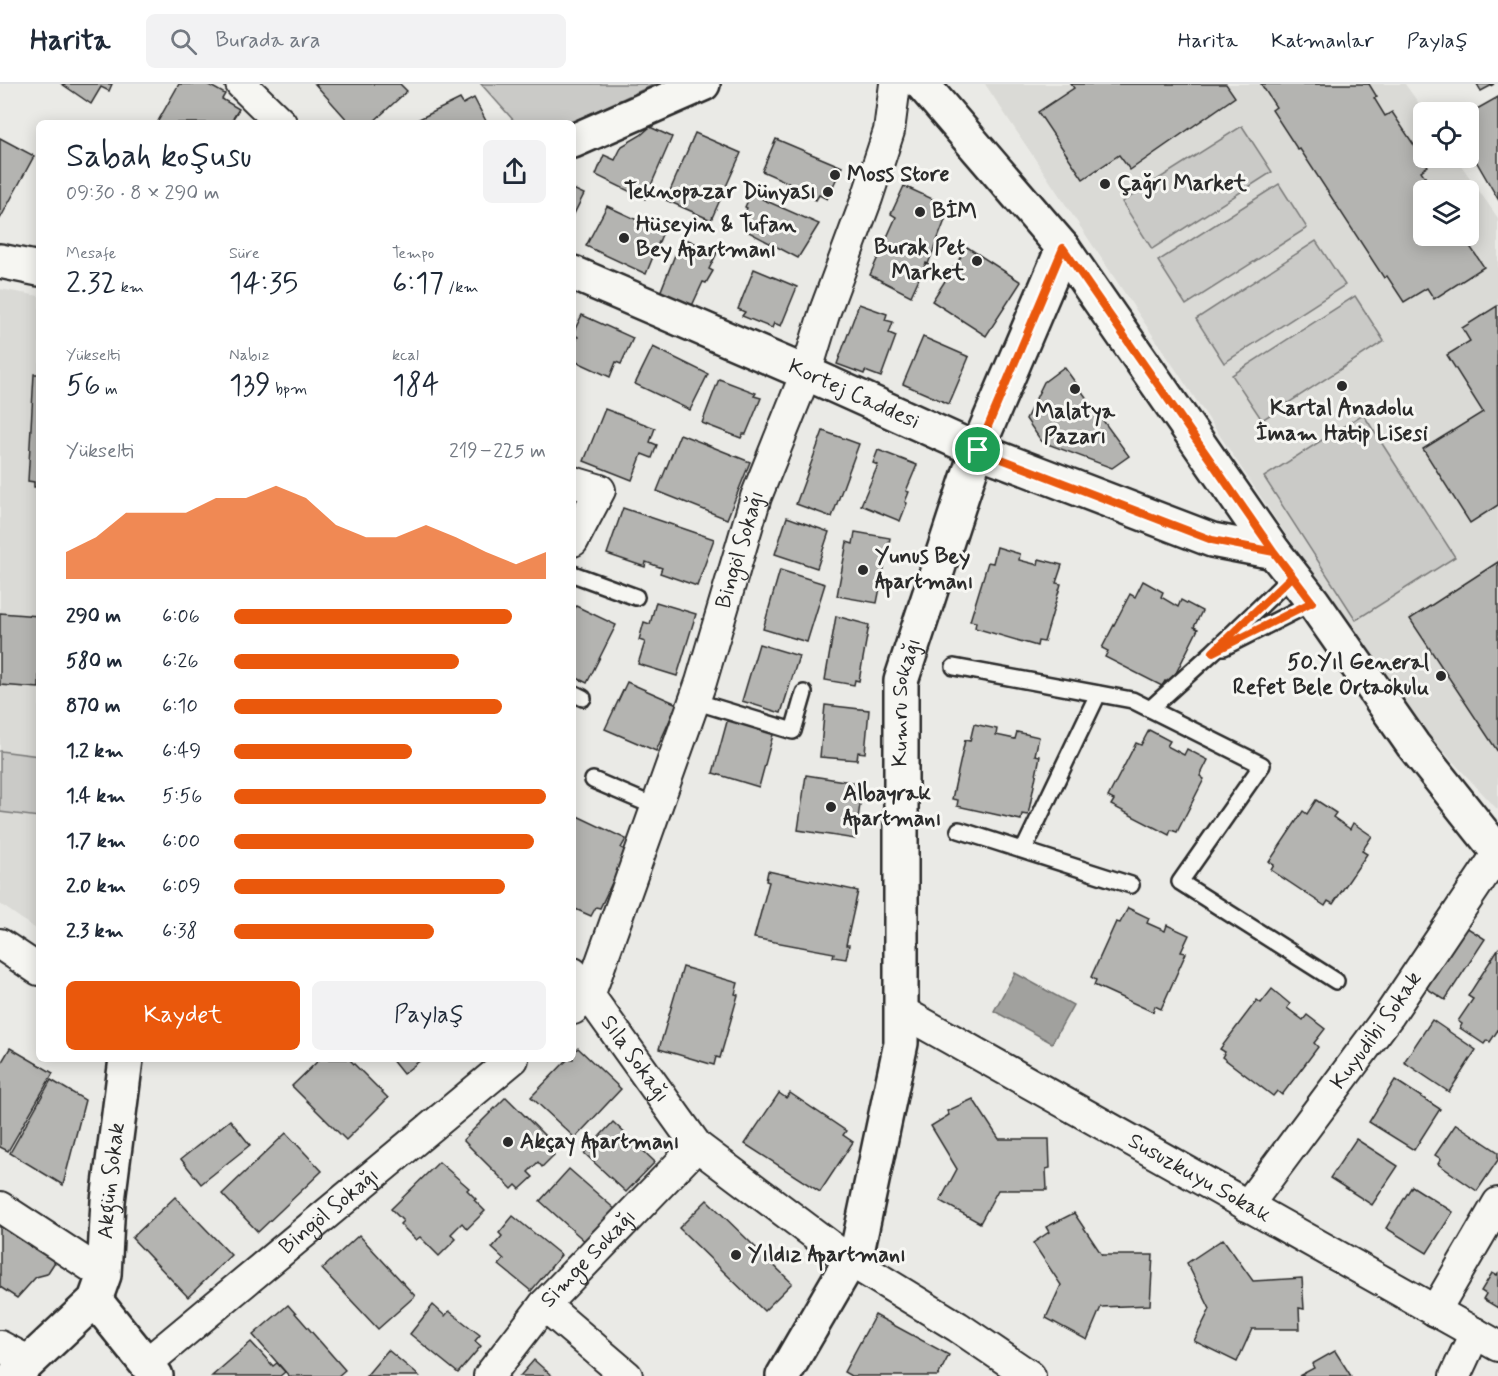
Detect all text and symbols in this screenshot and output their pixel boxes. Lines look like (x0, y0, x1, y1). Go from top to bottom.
search box (146, 14, 566, 68)
text: Harita (30, 23, 110, 60)
icon: search (167, 25, 200, 58)
text: Burada ara (215, 27, 320, 55)
text: Harita (1178, 27, 1238, 55)
text: Katmanlar (1271, 27, 1374, 55)
text: Paylaş (1407, 27, 1468, 55)
map controls (1413, 102, 1479, 246)
button: locate (1413, 102, 1479, 168)
text: Sabah koşusu (66, 135, 252, 179)
button: share (483, 140, 546, 203)
place label: Moss Store (847, 161, 950, 189)
marker: Moss Store (828, 168, 842, 182)
place label: Çağrı Market (1117, 170, 1248, 199)
marker: Çağrı Market (1098, 177, 1112, 191)
place label: Teknopazar Dünyası (624, 178, 816, 206)
text: 09:30 · 8 × 290 m (66, 180, 220, 207)
button: layers (1413, 180, 1479, 246)
marker: Teknopazar Dünyası (821, 185, 835, 199)
place label: BİM (932, 198, 977, 226)
marker: BİM (913, 205, 927, 219)
place label: Hüseyin & Tufan Bey Apartmanı (636, 211, 797, 266)
marker: Hüseyin & Tufan Bey Apartmanı (617, 231, 631, 245)
place label: Burak Pet Market (874, 234, 966, 287)
text: Mesafe (66, 243, 116, 264)
text: Süre (229, 243, 260, 264)
text: Tempo (392, 243, 434, 264)
marker: Burak Pet Market (970, 254, 984, 268)
text: 2.32 (66, 264, 116, 303)
text: 14:35 (229, 264, 298, 303)
text: 6:17 (392, 264, 444, 303)
text: km (116, 277, 144, 298)
text: /km (444, 277, 479, 298)
text: Yükselti (66, 345, 120, 366)
text: Nabız (229, 345, 270, 366)
text: kcal (392, 345, 419, 366)
street label: Kortej Caddesi (784, 353, 924, 436)
text: 56 (66, 366, 101, 405)
text: 139 (229, 366, 271, 405)
text: 184 (392, 366, 440, 405)
text: m (101, 379, 118, 400)
text: bpm (271, 379, 307, 400)
marker: Kartal Anadolu İmam Hatip Lisesi (1335, 379, 1349, 393)
marker: Malatya Pazarı (1068, 382, 1082, 396)
place label: Kartal Anadolu İmam Hatip Lisesi (1256, 395, 1428, 448)
place label: Malatya Pazarı (1035, 398, 1116, 451)
pin (952, 424, 1003, 475)
icon: arrive (961, 433, 994, 466)
text: Yükselti (66, 438, 134, 465)
text: 219–225 m (449, 438, 546, 465)
street label: Bingöl Sokağı (710, 486, 771, 612)
place label: Yunus Bey Apartmanı (875, 543, 974, 598)
marker: Yunus Bey Apartmanı (856, 563, 870, 577)
text: 290 m (66, 603, 121, 630)
text: 6:06 (162, 603, 200, 630)
street label: Kumru Sokağı (887, 634, 928, 767)
text: 580 m (66, 648, 122, 675)
text: 6:26 (162, 648, 198, 675)
place label: 50.Yıl General Refet Bele Ortaokulu (1233, 649, 1430, 702)
marker: 50.Yıl General Refet Bele Ortaokulu (1434, 669, 1448, 683)
text: 870 m (66, 693, 121, 720)
text: 6:10 (162, 693, 198, 720)
text: 1.2 km (66, 738, 123, 765)
text: 6:49 (162, 738, 201, 765)
place label: Albayrak Apartmanı (843, 780, 942, 835)
text: 1.4 km (66, 783, 125, 810)
text: 5:56 (162, 783, 202, 810)
marker: Albayrak Apartmanı (824, 800, 838, 814)
text: 1.7 km (66, 828, 126, 855)
text: 6:00 (162, 828, 200, 855)
text: 2.0 km (66, 873, 126, 900)
text: 6:09 (162, 873, 201, 900)
text: 2.3 km (66, 918, 124, 945)
text: 6:38 (162, 918, 198, 945)
street label: Kuyudibi Sokak (1324, 966, 1428, 1095)
button: Kaydet (66, 981, 300, 1050)
button: Paylaş (312, 981, 546, 1050)
street label: Sıla Sokağı (594, 1010, 676, 1108)
street label: Akgün Sokak (92, 1121, 132, 1240)
street label: Susuzkuyu Sokak (1123, 1127, 1276, 1230)
place label: Akçay Apartmanı (520, 1128, 680, 1158)
marker: Akçay Apartmanı (501, 1135, 515, 1149)
street label: Bingöl Sokağı (273, 1162, 385, 1261)
street label: Simge Sokağı (535, 1203, 642, 1314)
place label: Yıldız Apartmanı (748, 1241, 906, 1271)
marker: Yıldız Apartmanı (729, 1248, 743, 1262)

